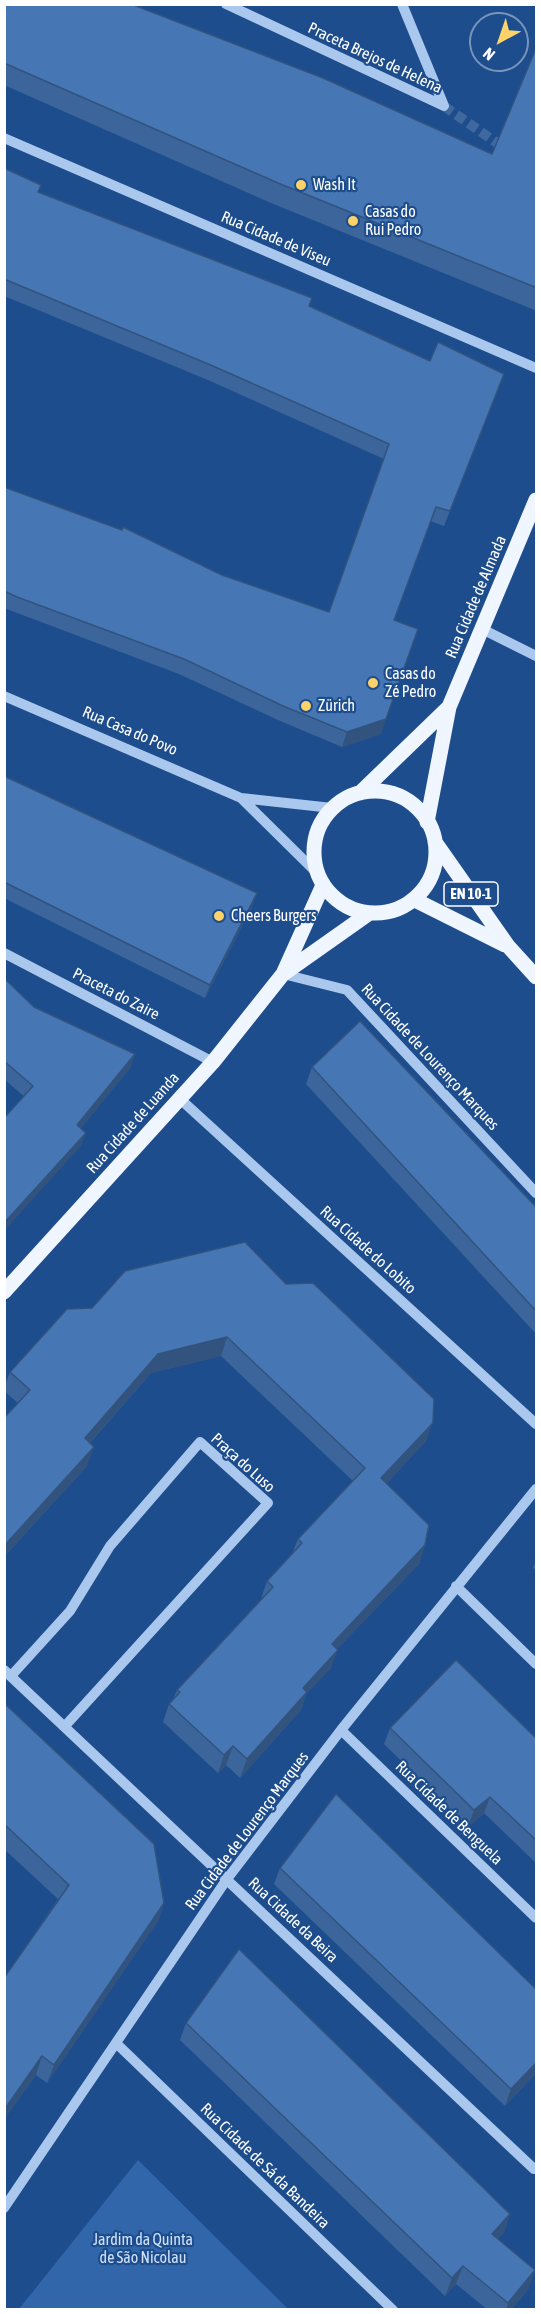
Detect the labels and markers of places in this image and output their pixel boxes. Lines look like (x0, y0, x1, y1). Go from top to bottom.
place label: Wash It (313, 175, 356, 195)
marker: Wash It (294, 178, 308, 192)
place label: Casas do Rui Pedro (365, 202, 421, 240)
marker: Casas do Rui Pedro (346, 214, 360, 228)
place label: Casas do Zé Pedro (385, 664, 436, 702)
marker: Casas do Zé Pedro (366, 676, 380, 690)
place label: Zürich (318, 696, 355, 716)
marker: Zürich (299, 699, 313, 713)
place label: Cheers Burgers (231, 906, 317, 926)
marker: Cheers Burgers (212, 909, 226, 923)

